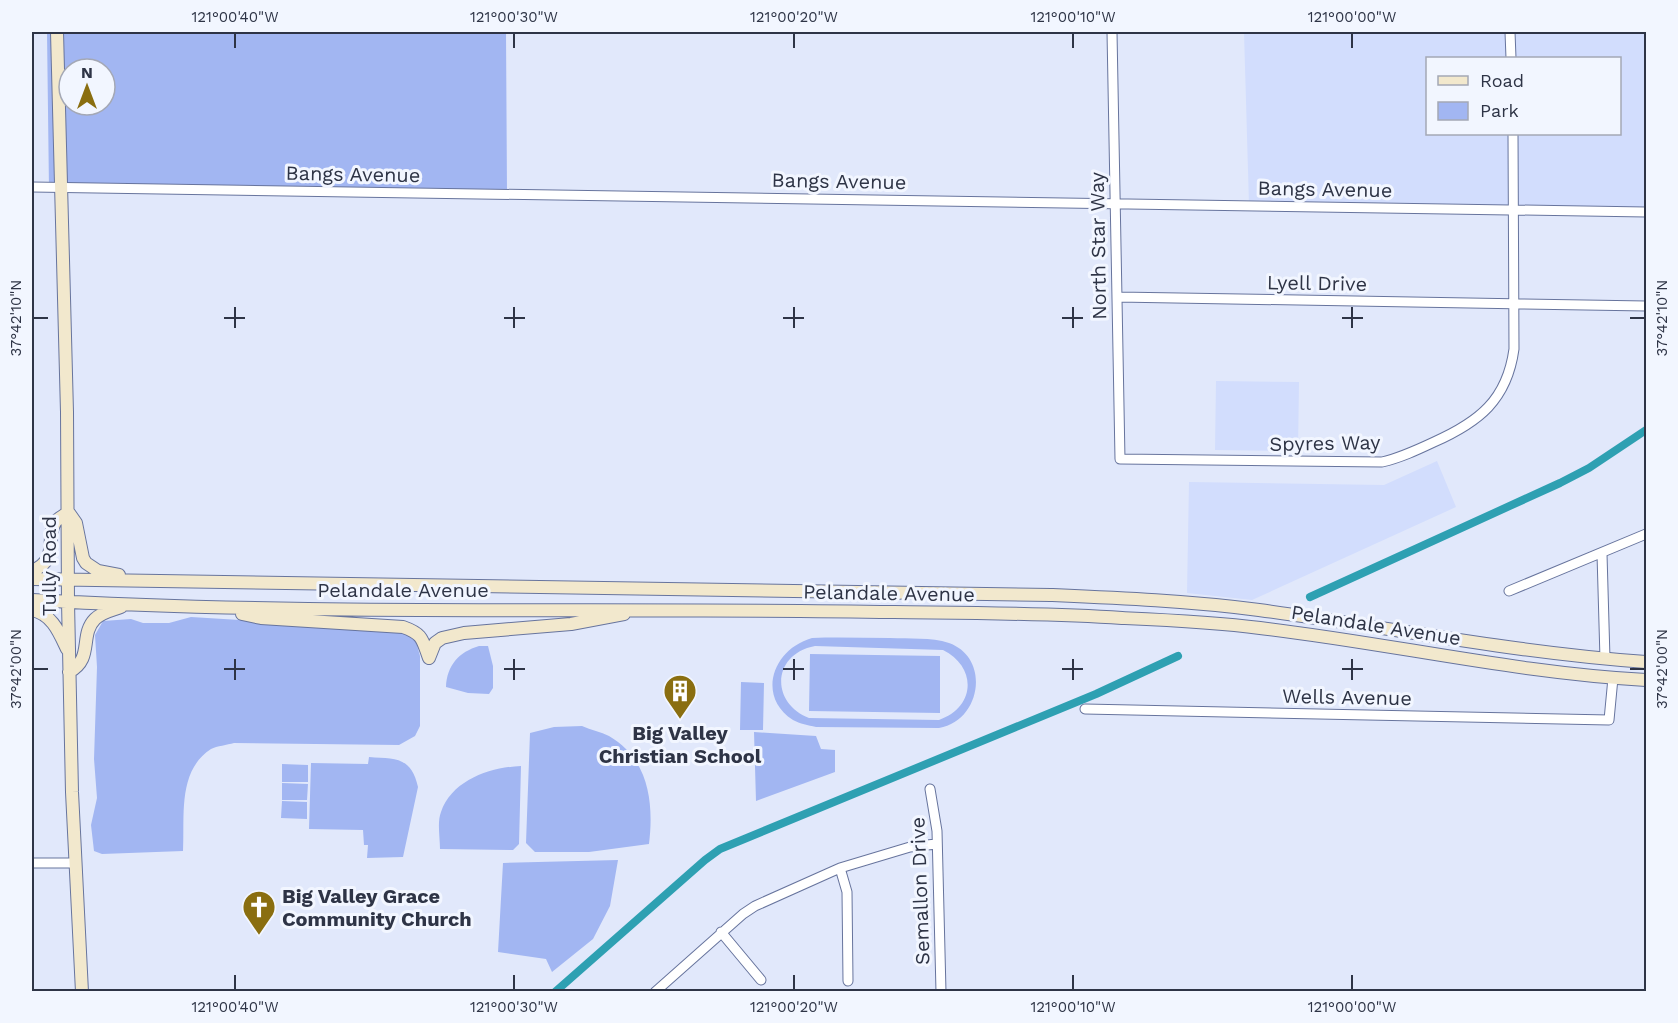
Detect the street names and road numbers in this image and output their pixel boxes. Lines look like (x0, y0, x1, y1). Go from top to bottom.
street label: Bangs Avenue (285, 161, 421, 187)
street label: Bangs Avenue (771, 168, 907, 194)
street label: North Star Way (1085, 171, 1111, 320)
street label: Bangs Avenue (1257, 176, 1393, 202)
street label: Lyell Drive (1267, 270, 1367, 296)
street label: Spyres Way (1269, 430, 1381, 456)
street label: Tully Road (37, 516, 61, 616)
street label: Pelandale Avenue (317, 578, 489, 602)
street label: Pelandale Avenue (803, 580, 975, 606)
street label: Pelandale Avenue (1289, 600, 1463, 650)
street label: Wells Avenue (1282, 684, 1412, 710)
street label: Semallon Drive (905, 817, 935, 965)

